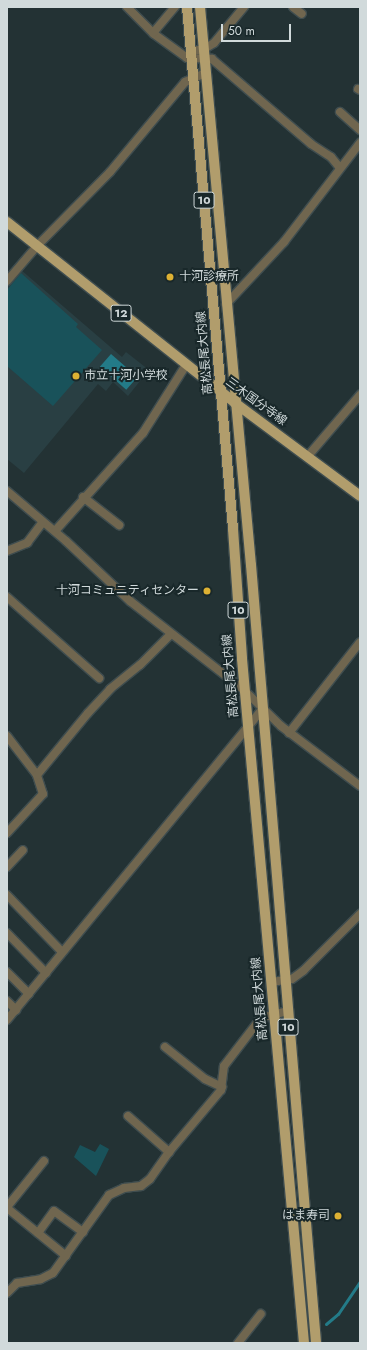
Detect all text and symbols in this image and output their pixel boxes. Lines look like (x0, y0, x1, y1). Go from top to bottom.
scale bar (223, 16, 293, 42)
text: 50 m (228, 22, 255, 40)
road number: 10 (193, 191, 215, 209)
place label: 十河診療所 (179, 270, 239, 284)
marker: 十河診療所 (164, 271, 176, 283)
road number: 12 (110, 304, 132, 322)
street label: 高松長尾大内線 (194, 311, 216, 395)
place label: 市立十河小学校 (84, 369, 168, 383)
marker: 市立十河小学校 (71, 371, 81, 381)
street label: 三木国分寺線 (223, 375, 289, 429)
place label: 十河コミュニティセンター (55, 584, 199, 598)
marker: 十河コミュニティセンター (202, 586, 212, 596)
road number: 10 (227, 601, 249, 619)
street label: 高松長尾大内線 (220, 634, 242, 718)
street label: 高松長尾大内線 (249, 957, 271, 1041)
road number: 10 (277, 1018, 299, 1036)
place label: はま寿司 (282, 1209, 330, 1223)
marker: はま寿司 (333, 1211, 343, 1221)

